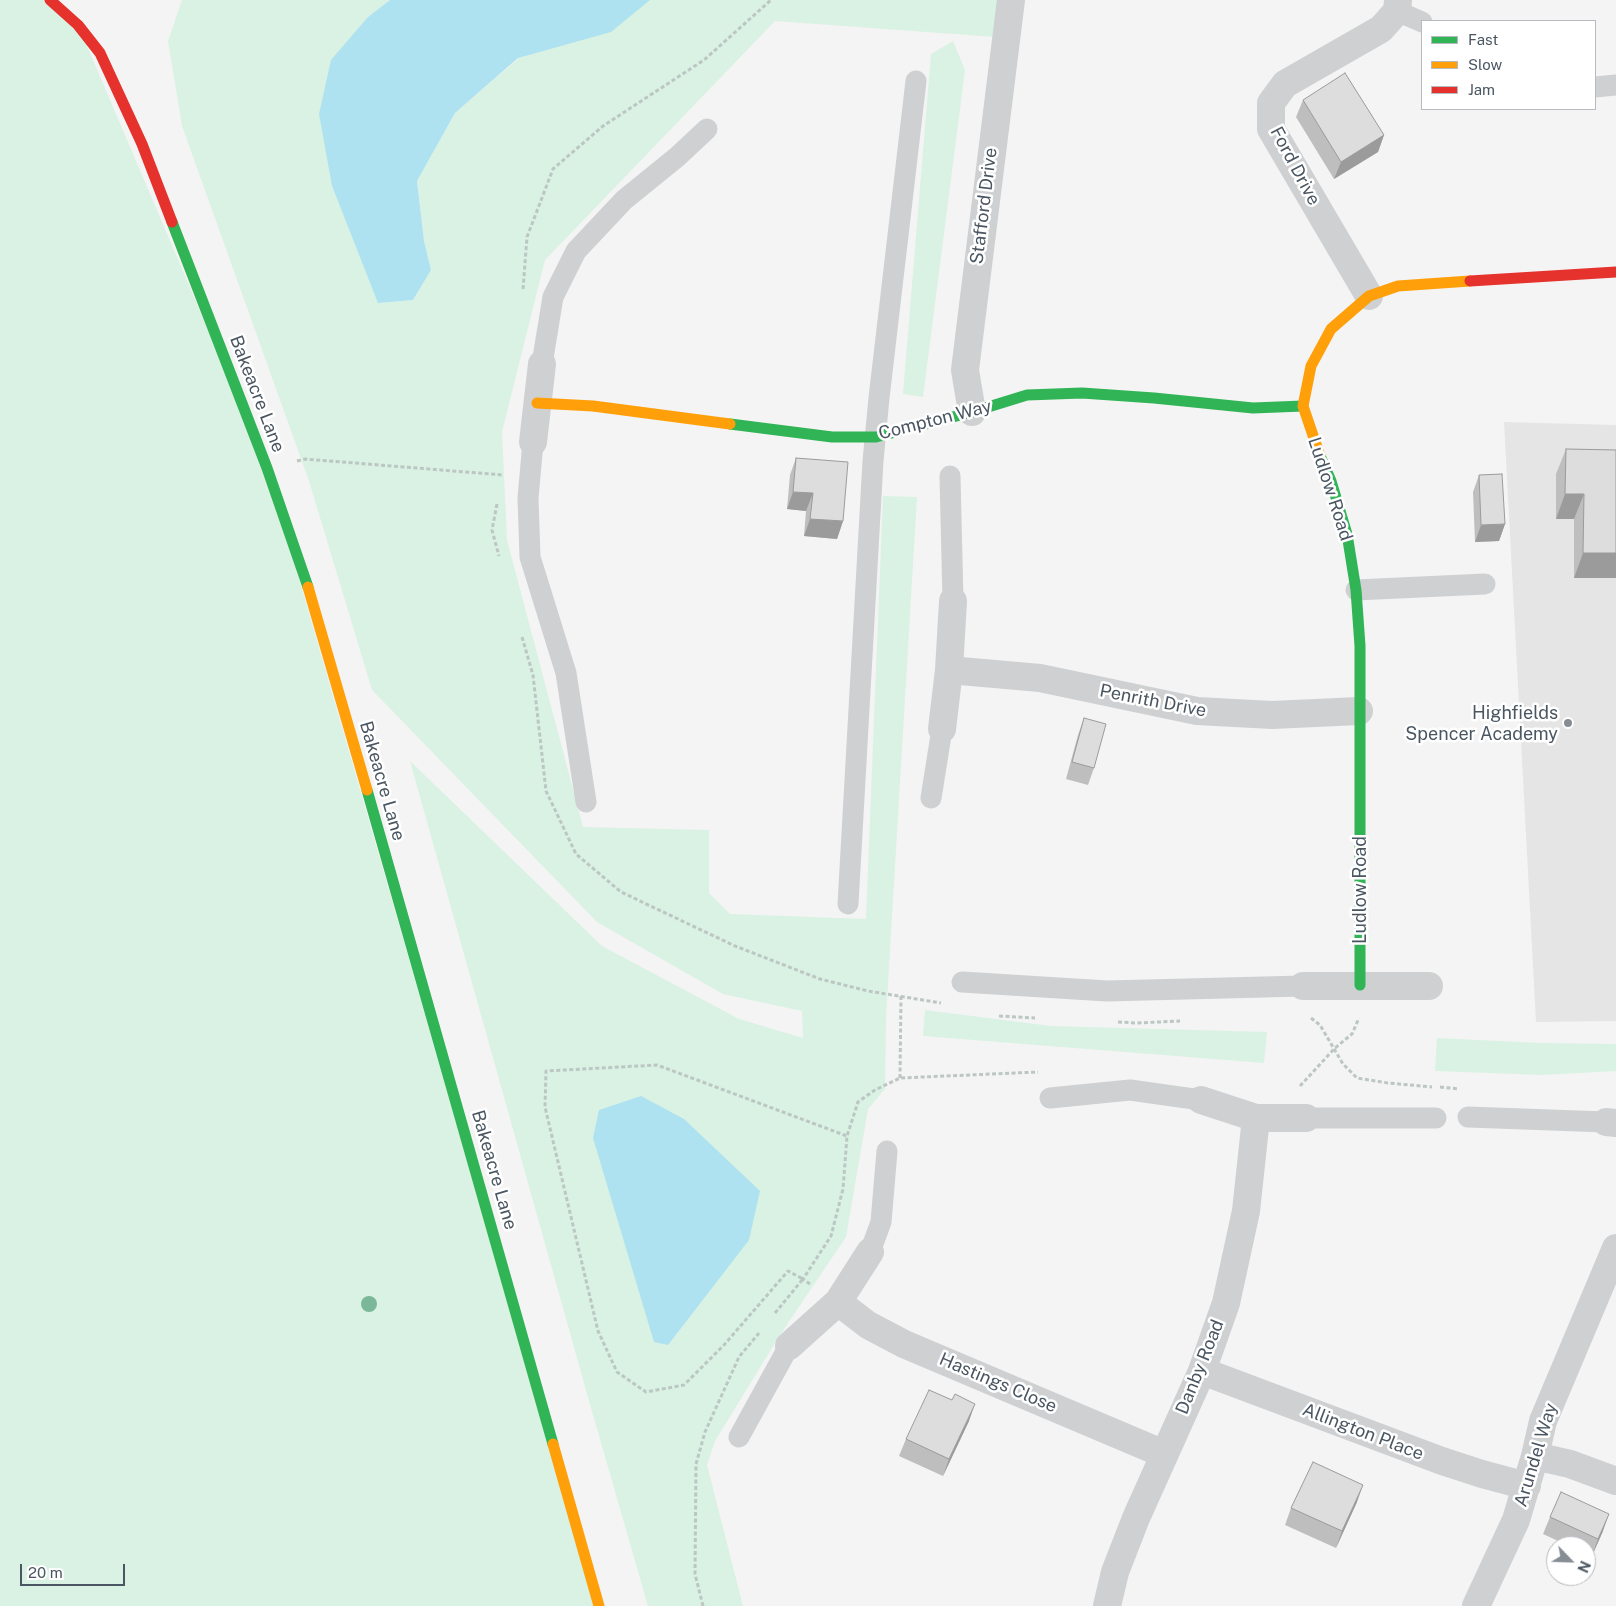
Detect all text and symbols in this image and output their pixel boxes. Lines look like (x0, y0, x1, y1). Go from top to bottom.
legend (1421, 20, 1596, 110)
text: Fast (1468, 31, 1498, 48)
text: Slow (1468, 56, 1502, 73)
text: Jam (1468, 81, 1495, 98)
street label: Ford Drive (1265, 123, 1325, 209)
street label: Stafford Drive (966, 146, 1002, 266)
street label: Bakeacre Lane (225, 332, 289, 456)
street label: Compton Way (876, 396, 994, 444)
street label: Ludlow Road (1303, 434, 1357, 544)
street label: Penrith Drive (1098, 680, 1208, 722)
place label: Highfields Spencer Academy (1405, 702, 1558, 744)
marker: Highfields Spencer Academy (1562, 717, 1574, 729)
street label: Bakeacre Lane (355, 719, 409, 843)
street label: Ludlow Road (1349, 836, 1371, 944)
street label: Bakeacre Lane (467, 1108, 521, 1232)
street label: Danby Road (1171, 1317, 1229, 1417)
street label: Hastings Close (936, 1349, 1060, 1417)
street label: Allington Place (1299, 1399, 1427, 1465)
street label: Arundel Way (1510, 1401, 1562, 1509)
north arrow (1546, 1536, 1596, 1586)
scale bar (22, 1554, 128, 1586)
text: N (1574, 1558, 1593, 1575)
text: 20 m (28, 1564, 63, 1581)

